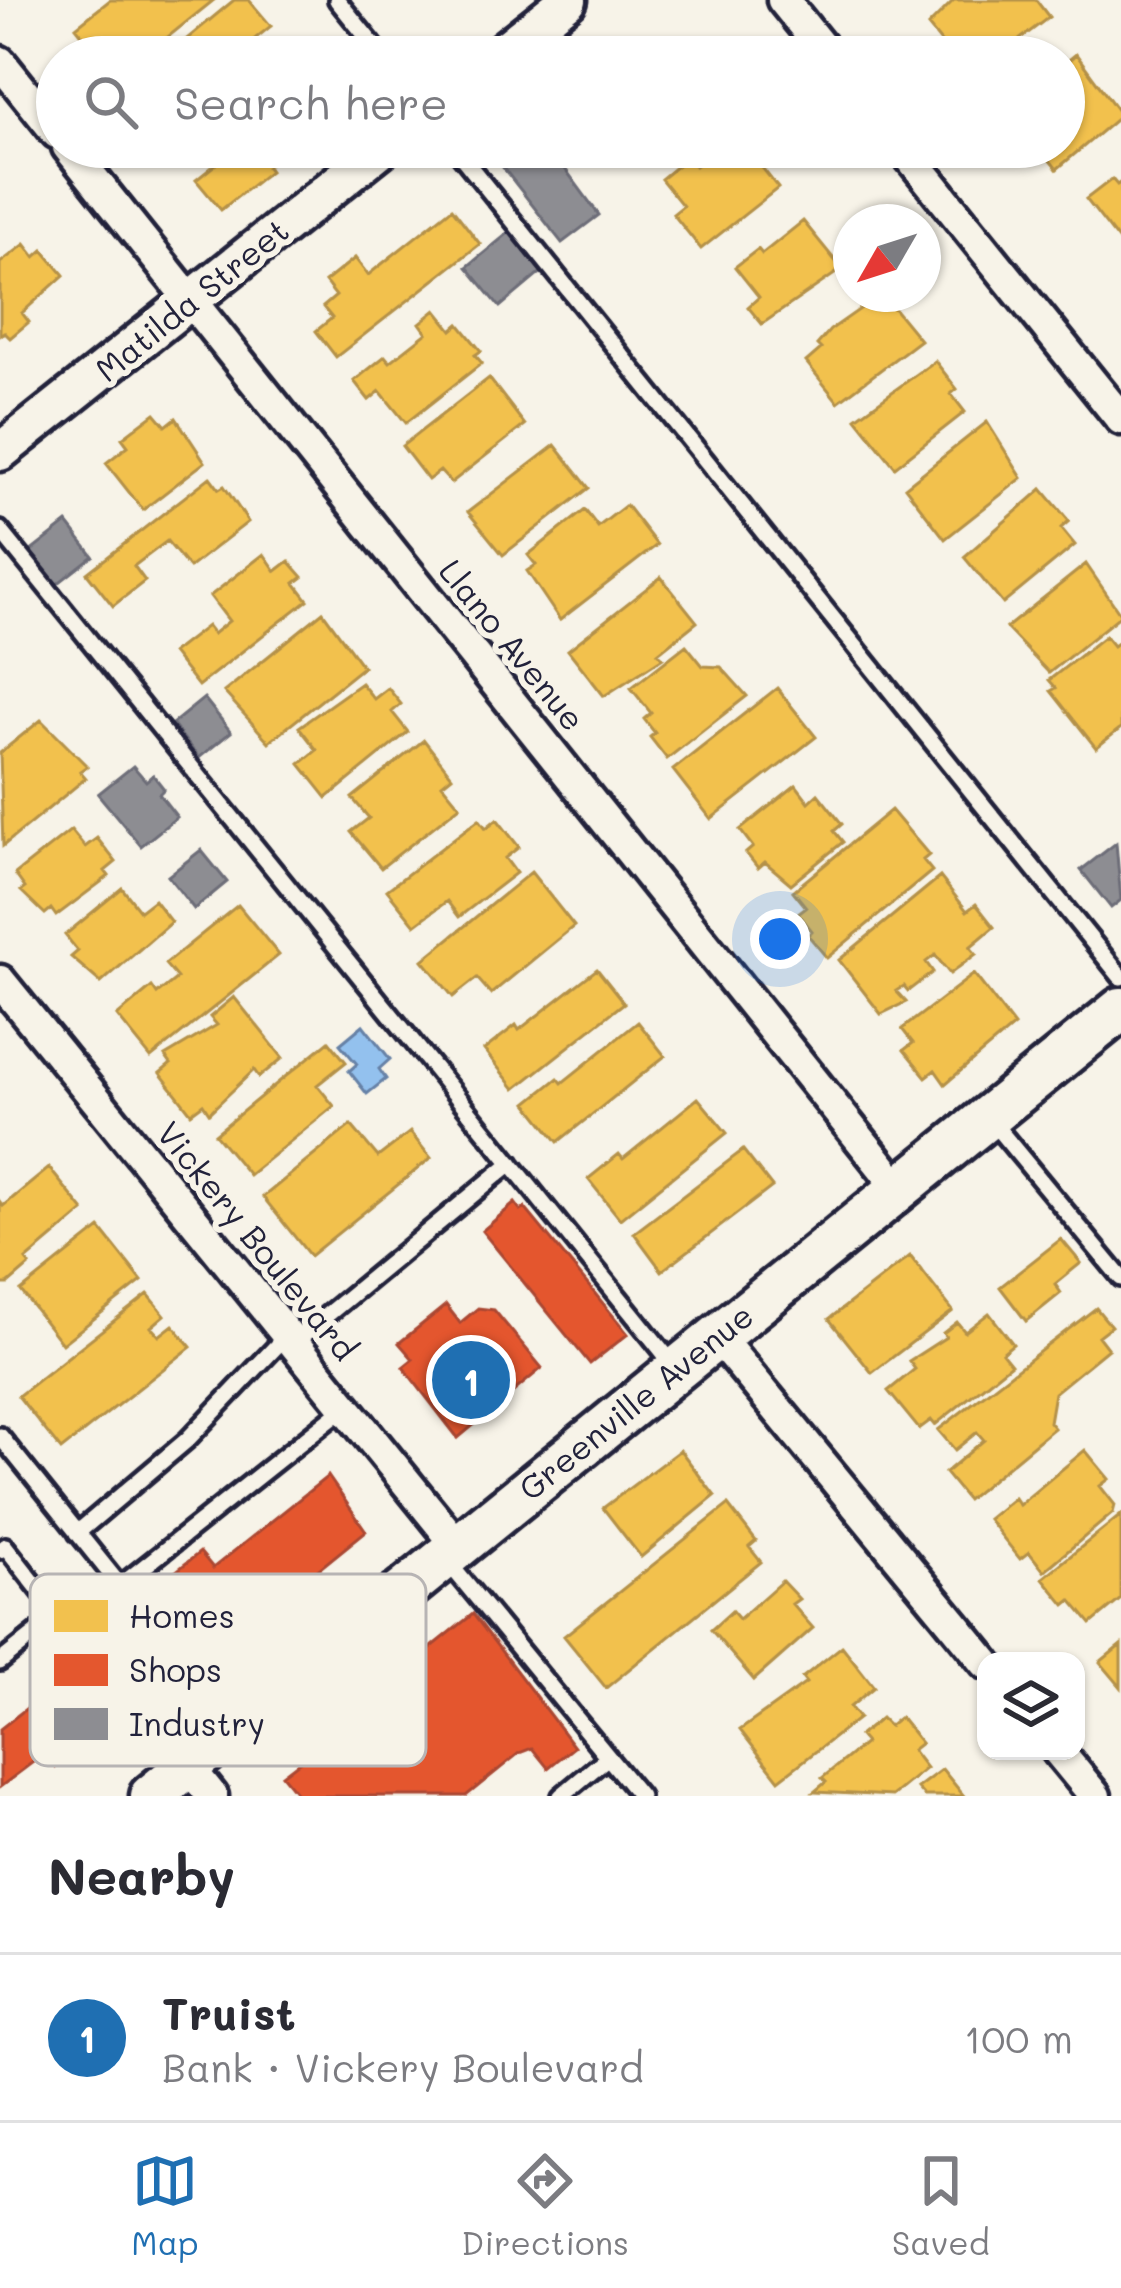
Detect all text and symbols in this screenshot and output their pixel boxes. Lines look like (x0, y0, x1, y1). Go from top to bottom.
search box (36, 36, 1085, 168)
icon: search (78, 69, 144, 135)
text: Search here (174, 73, 448, 131)
north arrow (833, 204, 941, 312)
street label: Matilda Street (85, 208, 297, 390)
street label: Llano Avenue (431, 549, 596, 739)
your location (750, 909, 810, 969)
street label: Vickery Boulevard (148, 1112, 368, 1369)
street label: Greenville Avenue (509, 1293, 761, 1509)
pin: 1 (432, 1335, 510, 1425)
legend (30, 1574, 426, 1766)
text: Homes (129, 1593, 235, 1636)
text: Shops (129, 1647, 222, 1690)
map controls (977, 1652, 1085, 1760)
button: layers (977, 1652, 1085, 1760)
text: Industry (129, 1701, 265, 1745)
text: Nearby (48, 1841, 235, 1908)
text: Truist (162, 1983, 296, 2041)
text: 1 (78, 2012, 96, 2063)
text: 100 m (964, 2012, 1073, 2063)
text: Bank · Vickery Boulevard (162, 2041, 644, 2092)
tab: Map (131, 2148, 199, 2263)
tab: Directions (461, 2148, 629, 2263)
tab: Saved (892, 2148, 990, 2263)

